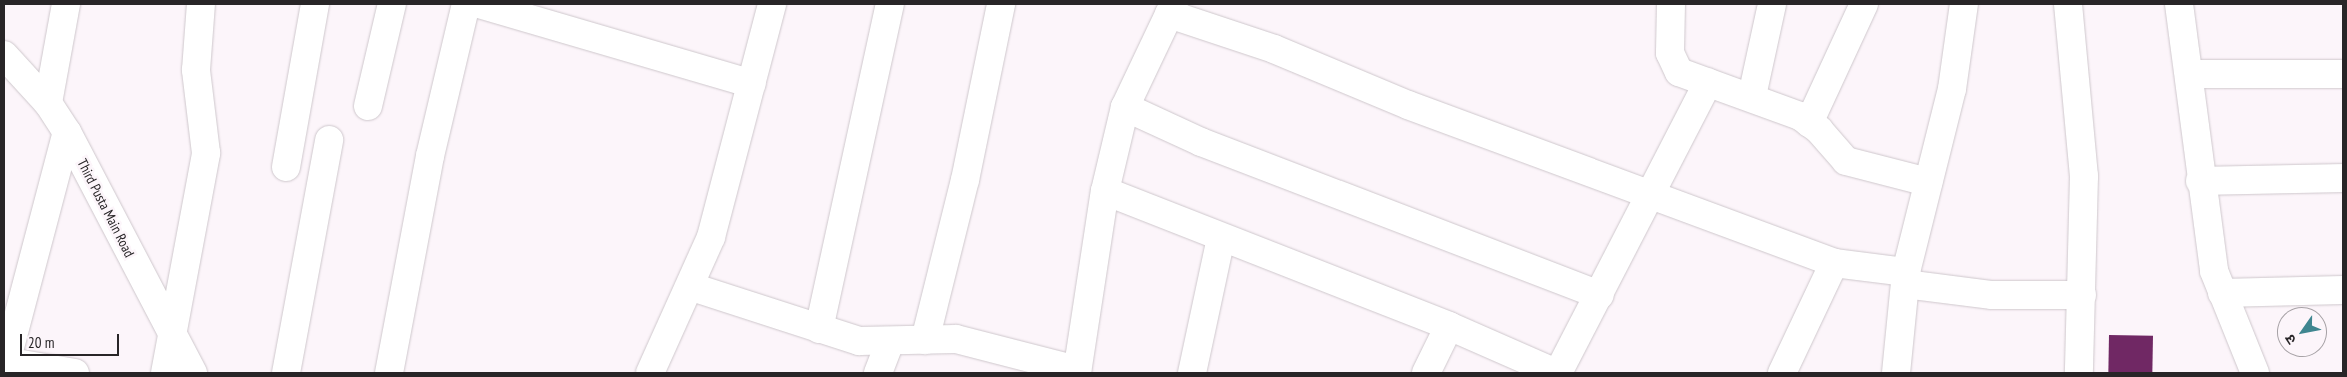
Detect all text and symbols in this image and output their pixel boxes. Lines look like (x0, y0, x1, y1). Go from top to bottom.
street label: Third Pusta Main Road (74, 156, 138, 260)
north arrow (2277, 307, 2327, 357)
scale bar (22, 324, 121, 356)
text: उ (2280, 331, 2300, 348)
text: 20 m (28, 333, 54, 352)

